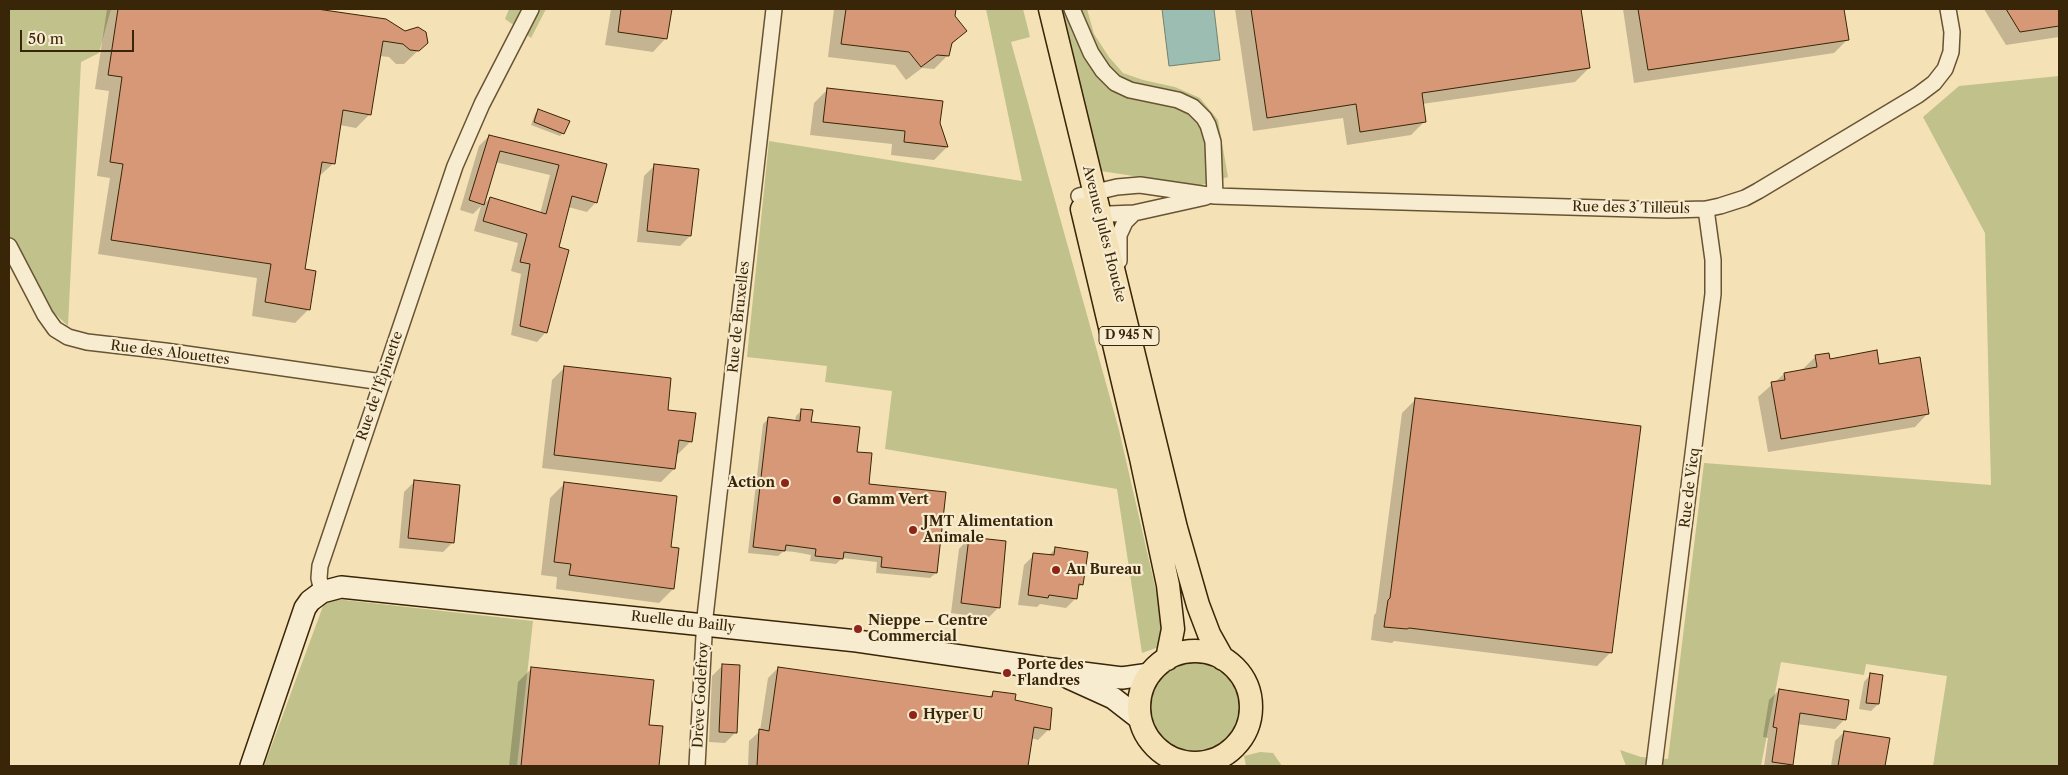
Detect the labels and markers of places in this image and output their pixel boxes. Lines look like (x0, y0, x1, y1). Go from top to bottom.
place label: Action (728, 475, 775, 491)
marker: Action (779, 477, 791, 489)
place label: Gamm Vert (847, 492, 929, 508)
marker: Gamm Vert (831, 494, 843, 506)
place label: JMT Alimentation Animale (923, 514, 1053, 546)
marker: JMT Alimentation Animale (907, 524, 919, 536)
place label: Au Bureau (1066, 562, 1142, 578)
marker: Au Bureau (1050, 564, 1062, 576)
place label: Nieppe – Centre Commercial (868, 613, 988, 646)
marker: Nieppe – Centre Commercial (852, 623, 864, 635)
place label: Porte des Flandres (1017, 657, 1084, 690)
marker: Porte des Flandres (1001, 667, 1013, 679)
place label: Hyper U (923, 707, 984, 723)
marker: Hyper U (907, 709, 919, 721)

